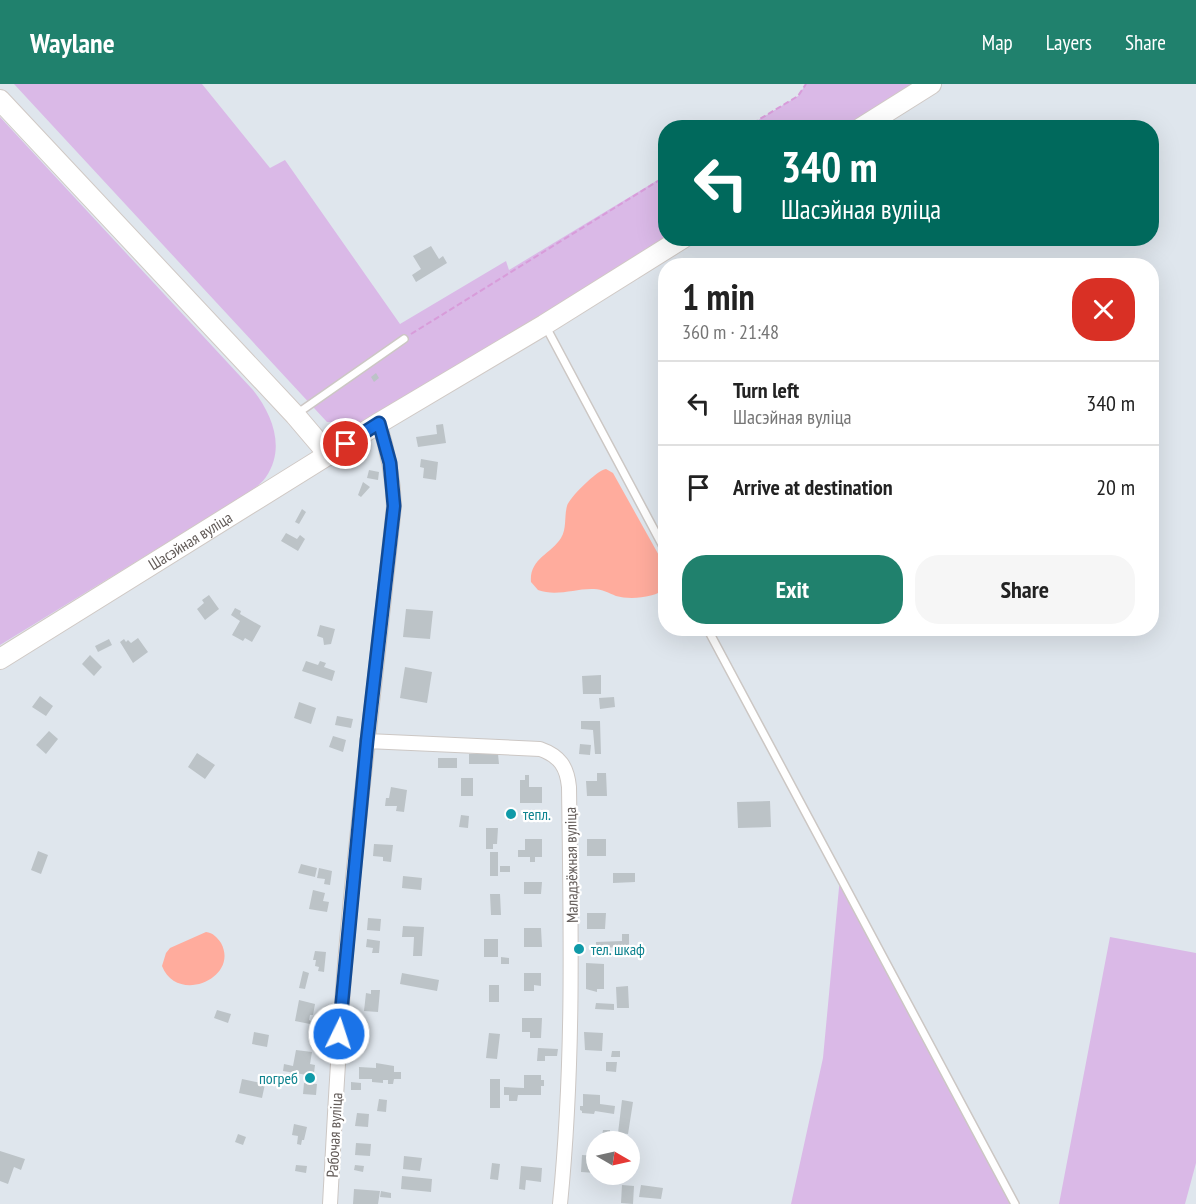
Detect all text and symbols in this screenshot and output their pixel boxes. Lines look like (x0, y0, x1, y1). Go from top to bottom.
text: Waylane (30, 24, 115, 61)
text: Map (982, 29, 1013, 56)
text: Layers (1046, 29, 1092, 56)
text: Share (1125, 29, 1166, 56)
text: 340 m (781, 139, 878, 194)
icon: left (682, 144, 760, 222)
text: Шасэйная вуліца (781, 192, 941, 226)
text: 1 min (682, 273, 755, 320)
button: close (1072, 278, 1135, 341)
text: 360 m · 21:48 (682, 319, 779, 345)
text: Turn left (733, 376, 799, 404)
icon: left (682, 387, 715, 420)
text: 340 m (1086, 389, 1135, 417)
text: Шасэйная вуліца (733, 404, 852, 430)
pin (320, 418, 371, 469)
icon: arrive (329, 427, 362, 460)
icon: arrive (682, 471, 715, 504)
text: Arrive at destination (733, 473, 893, 501)
text: 20 m (1096, 473, 1135, 501)
street label: Шасэйная вуліца (145, 507, 236, 574)
button: Exit (682, 555, 903, 624)
button: Share (915, 555, 1135, 624)
place label: тепл. (523, 804, 551, 824)
marker: тепл. (504, 807, 518, 821)
street label: Маладзёжная вуліца (560, 807, 582, 923)
place label: тел. шкаф (591, 939, 645, 959)
marker: тел. шкаф (572, 942, 586, 956)
position arrow (307, 1002, 371, 1066)
place label: погреб (259, 1068, 298, 1088)
marker: погреб (303, 1071, 317, 1085)
street label: Рабочая вуліца (322, 1092, 346, 1178)
north arrow (586, 1131, 640, 1185)
map controls (586, 1131, 640, 1185)

